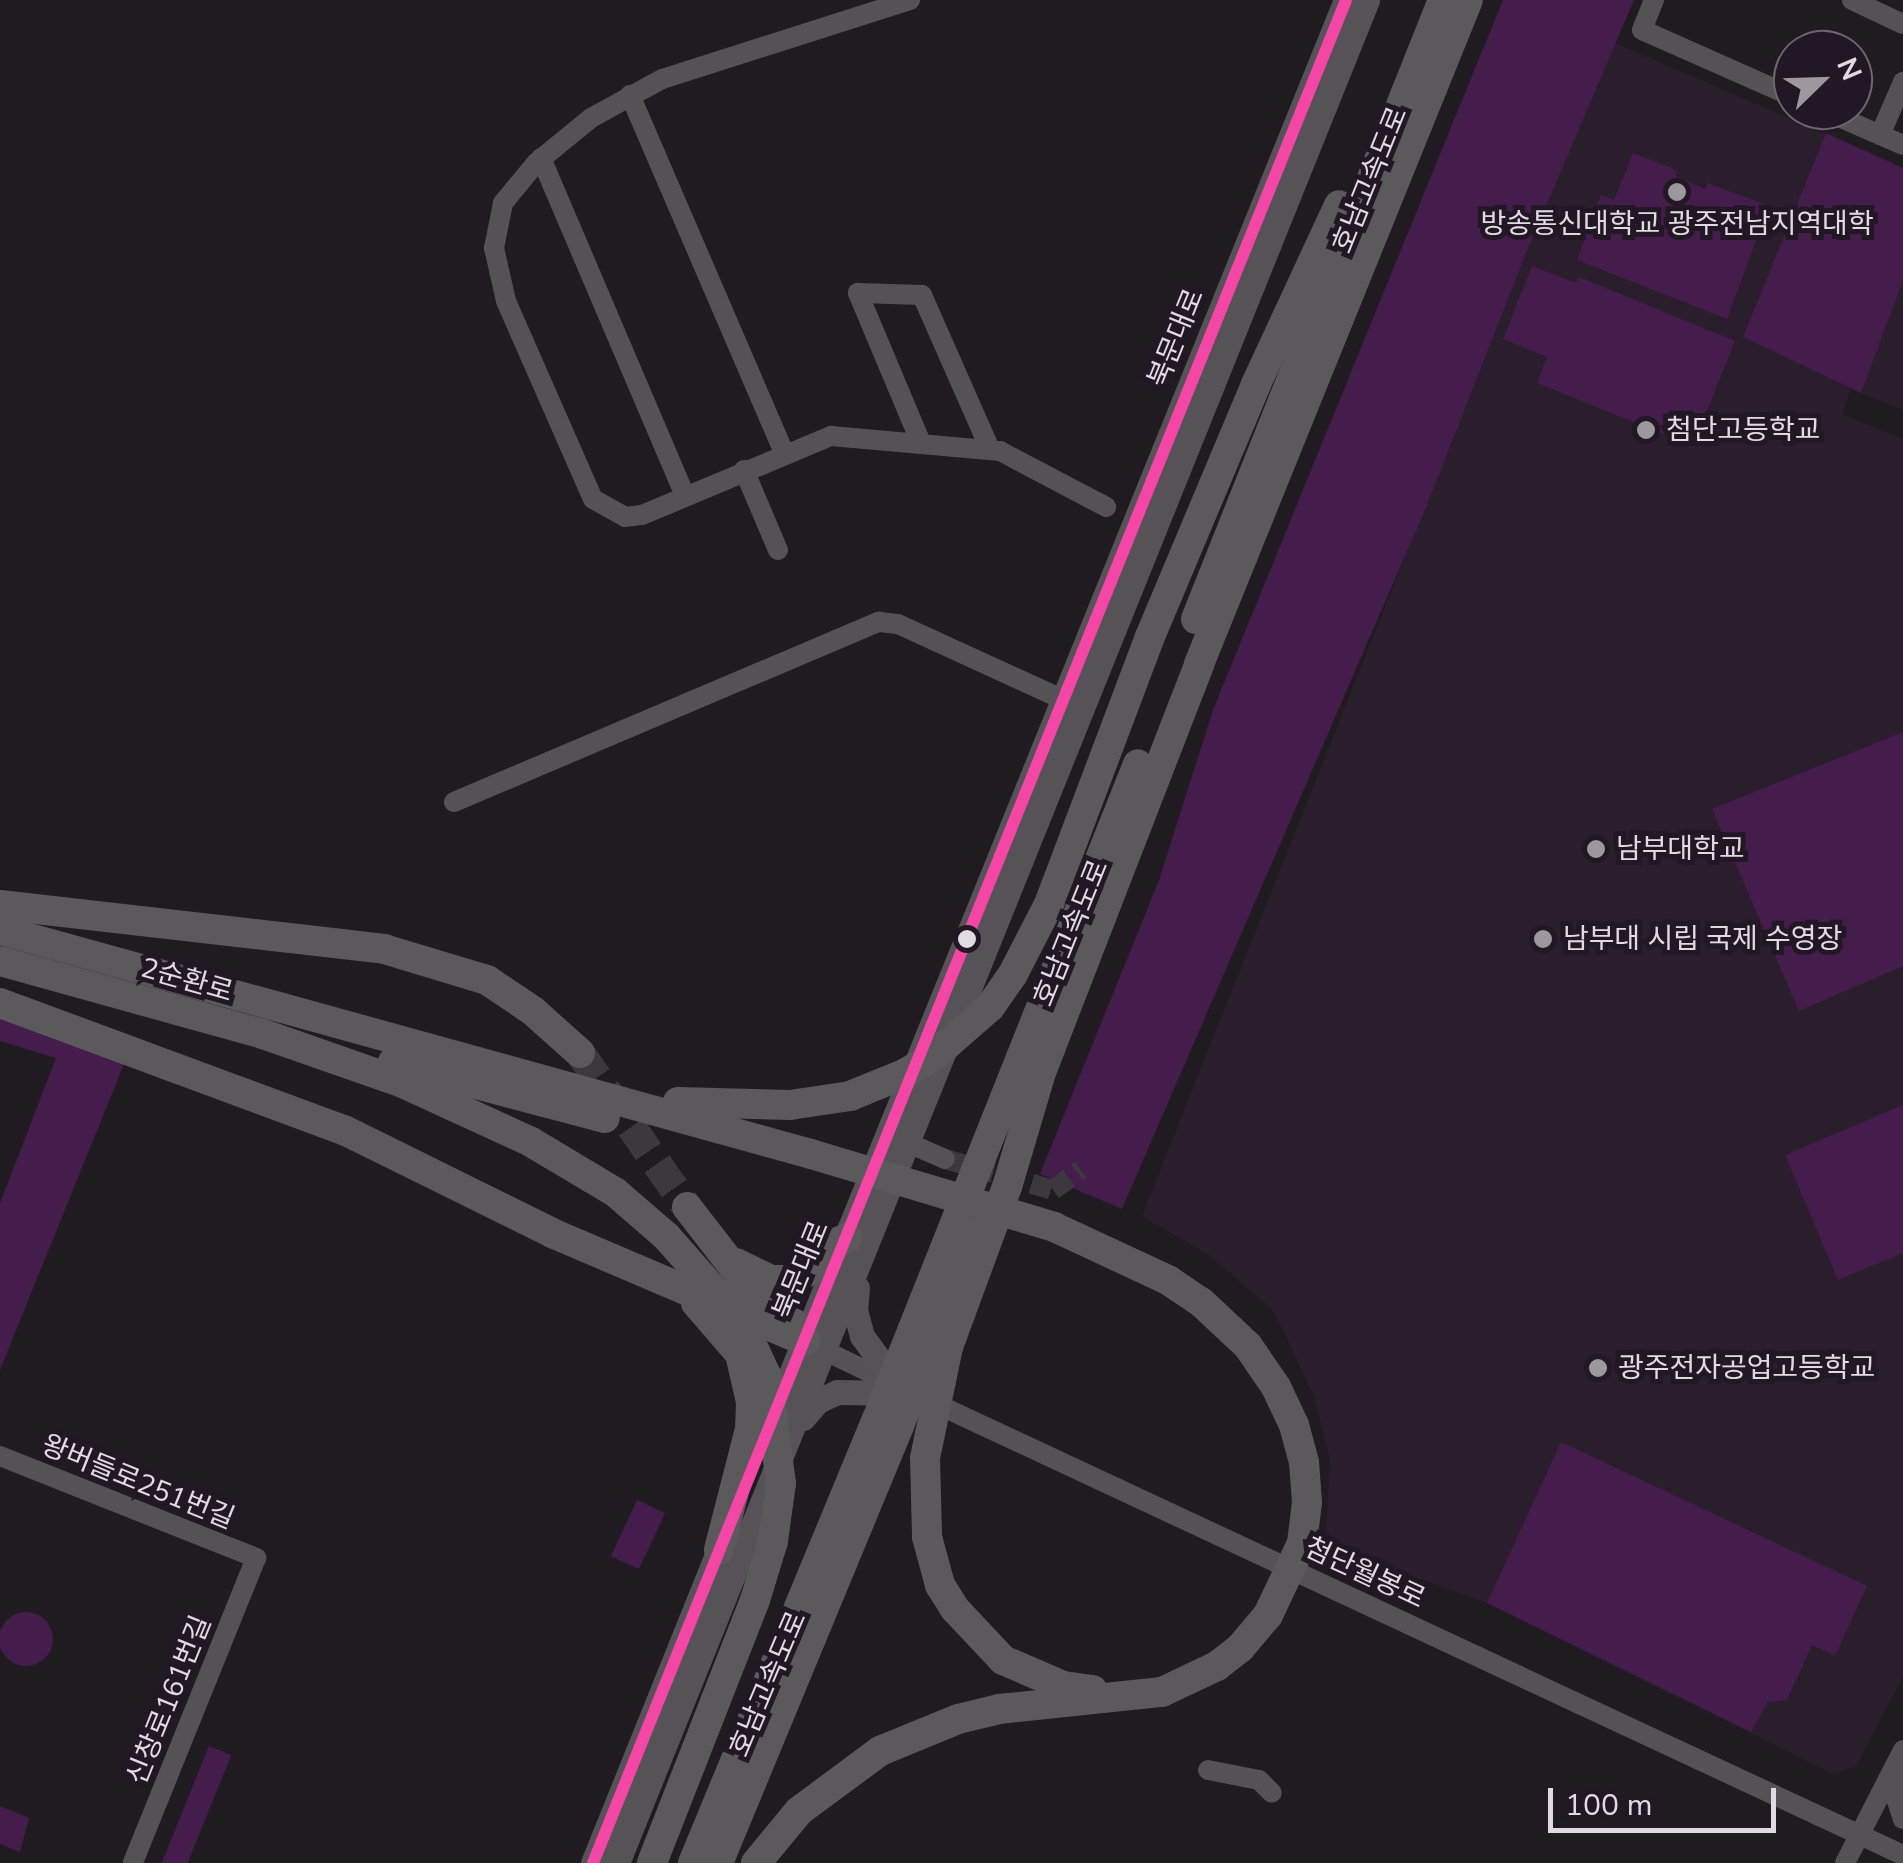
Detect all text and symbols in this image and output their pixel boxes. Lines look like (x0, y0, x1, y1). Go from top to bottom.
north arrow (1773, 30, 1873, 130)
text: N (1827, 52, 1870, 86)
street label: 호남고속도로 (1325, 102, 1415, 258)
marker: 방송통신대학교 광주전남지역대학 (1666, 181, 1688, 203)
place label: 방송통신대학교 광주전남지역대학 (1480, 207, 1874, 241)
street label: 북문대로 (1141, 284, 1211, 392)
place label: 첨단고등학교 (1666, 413, 1821, 447)
marker: 첨단고등학교 (1635, 419, 1657, 441)
place label: 남부대학교 (1616, 832, 1745, 866)
marker: 남부대학교 (1585, 838, 1607, 860)
street label: 호남고속도로 (1026, 855, 1116, 1011)
place label: 남부대 시립 국제 수영장 (1563, 922, 1842, 956)
marker: 남부대 시립 국제 수영장 (1532, 928, 1554, 950)
unlabelled marker (957, 929, 977, 949)
street label: 2순환로 (137, 951, 237, 1009)
street label: 북문대로 (766, 1216, 836, 1324)
place label: 광주전자공업고등학교 (1618, 1351, 1876, 1385)
marker: 광주전자공업고등학교 (1587, 1357, 1609, 1379)
street label: 왕버들로251번길 (37, 1428, 239, 1536)
street label: 첨단월봉로 (1300, 1531, 1430, 1615)
street label: 호남고속도로 (722, 1606, 814, 1762)
street label: 신창로161번길 (120, 1611, 218, 1789)
scale bar (1553, 1768, 1780, 1830)
text: 100 m (1565, 1785, 1652, 1826)

